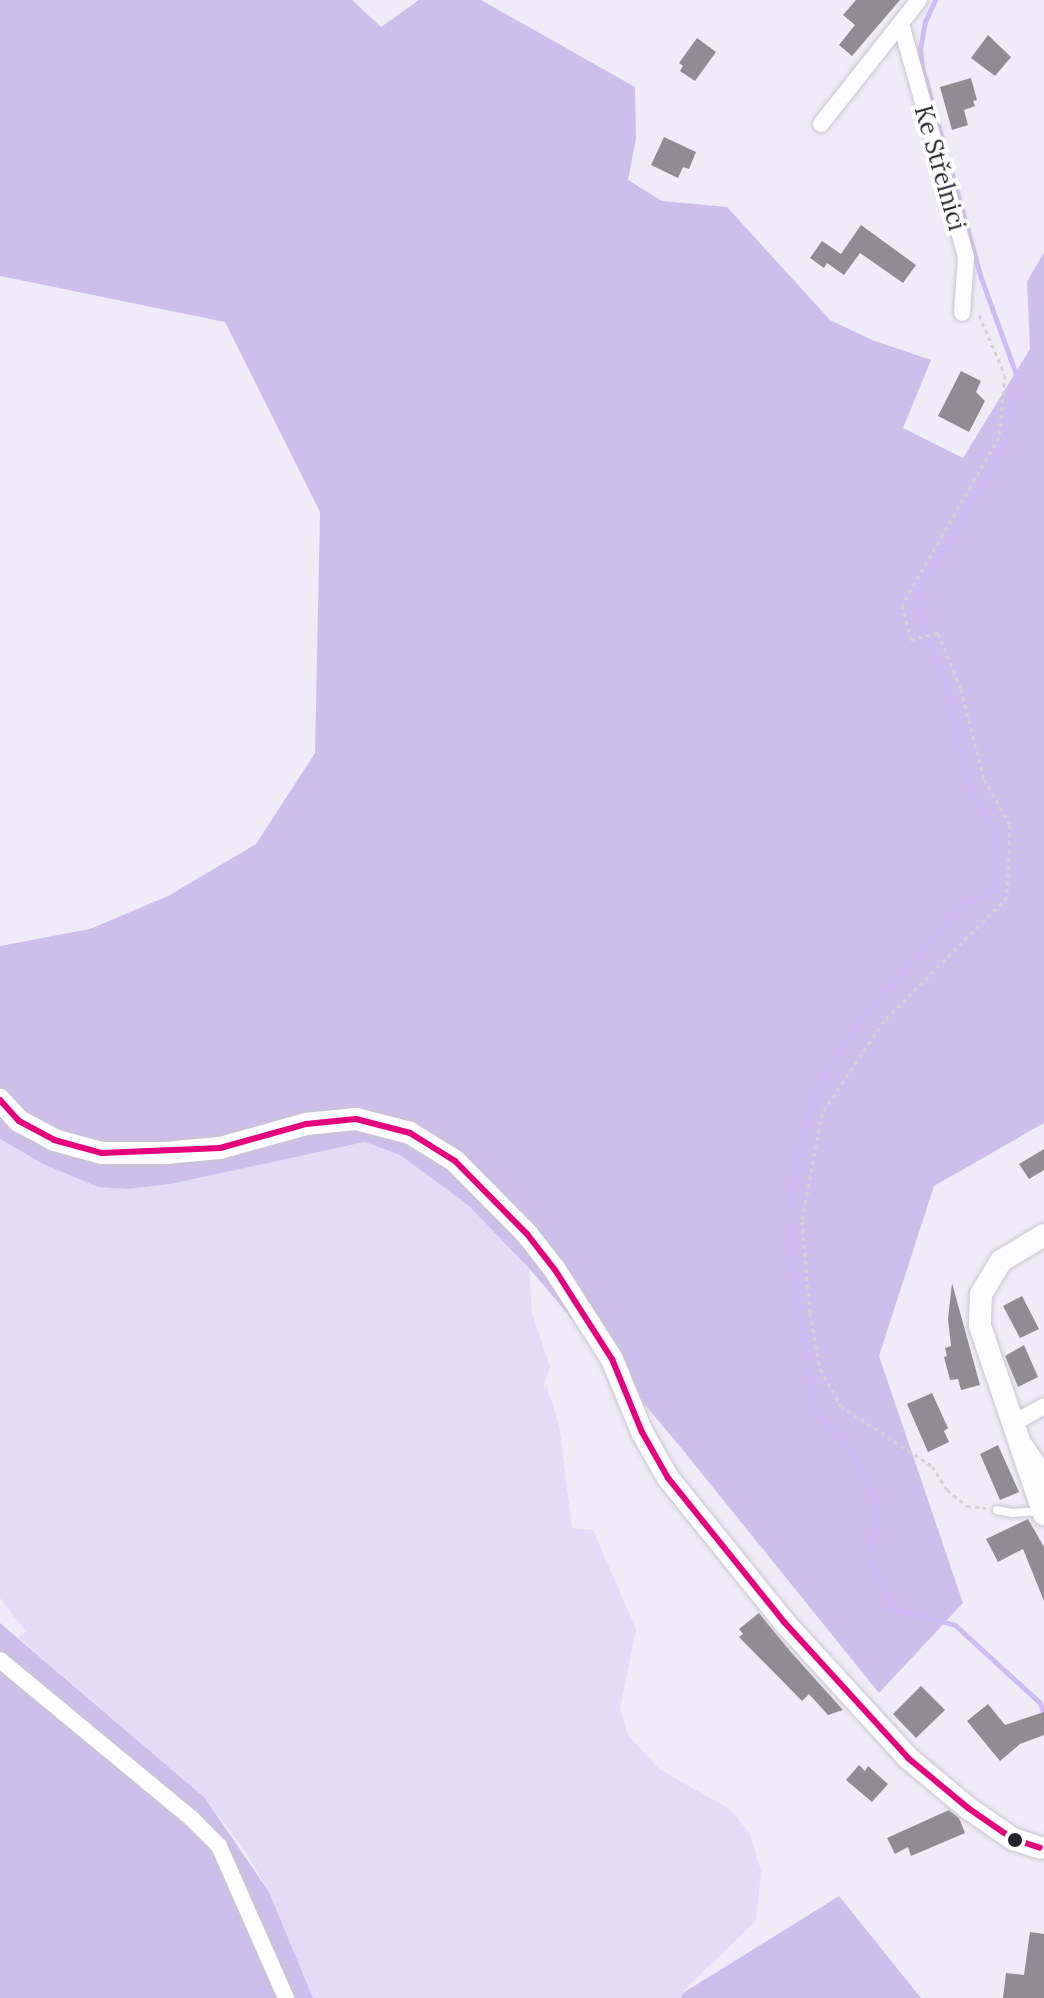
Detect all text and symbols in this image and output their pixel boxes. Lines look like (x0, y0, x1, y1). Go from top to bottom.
street label: Ke Střelnici (908, 102, 972, 234)
unlabelled marker (1007, 1832, 1023, 1848)

